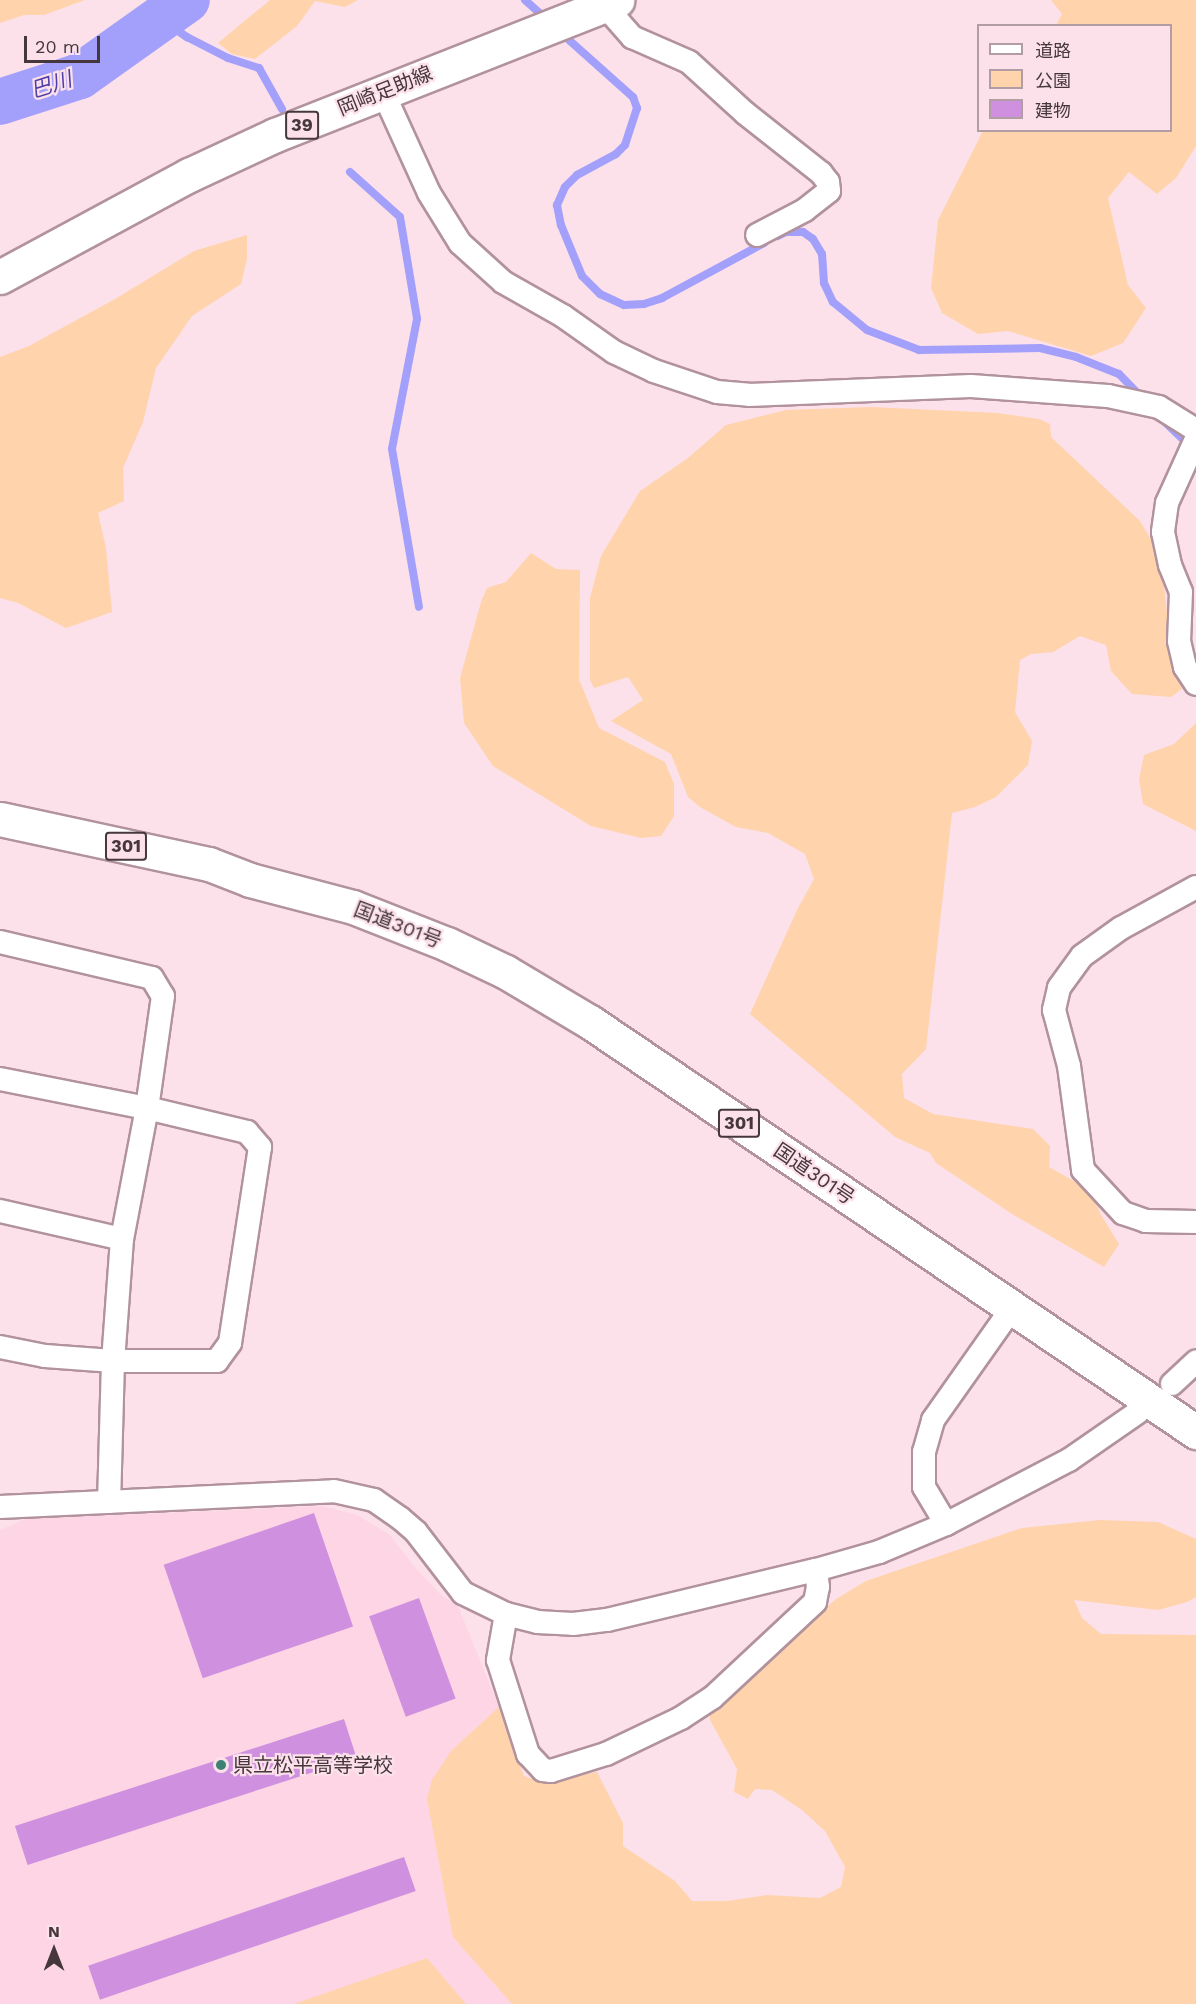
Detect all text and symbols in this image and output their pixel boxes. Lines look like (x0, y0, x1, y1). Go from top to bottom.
scale bar (27, 24, 104, 62)
legend (977, 24, 1172, 132)
text: 20 m (35, 36, 80, 57)
text: 道路 (1035, 40, 1071, 61)
street label: 岡崎足助線 (334, 61, 436, 121)
water label: 巴川 (27, 67, 75, 103)
text: 公園 (1035, 70, 1071, 91)
text: 建物 (1035, 100, 1071, 121)
road number: 39 (284, 110, 320, 140)
road number: 301 (104, 831, 148, 861)
street label: 国道301号 (351, 897, 445, 953)
road number: 301 (716, 1108, 762, 1138)
street label: 国道301号 (769, 1138, 859, 1210)
place label: 県立松平高等学校 (233, 1753, 393, 1777)
marker: 県立松平高等学校 (214, 1758, 228, 1772)
north arrow (24, 1920, 84, 1980)
text: N (48, 1922, 60, 1941)

